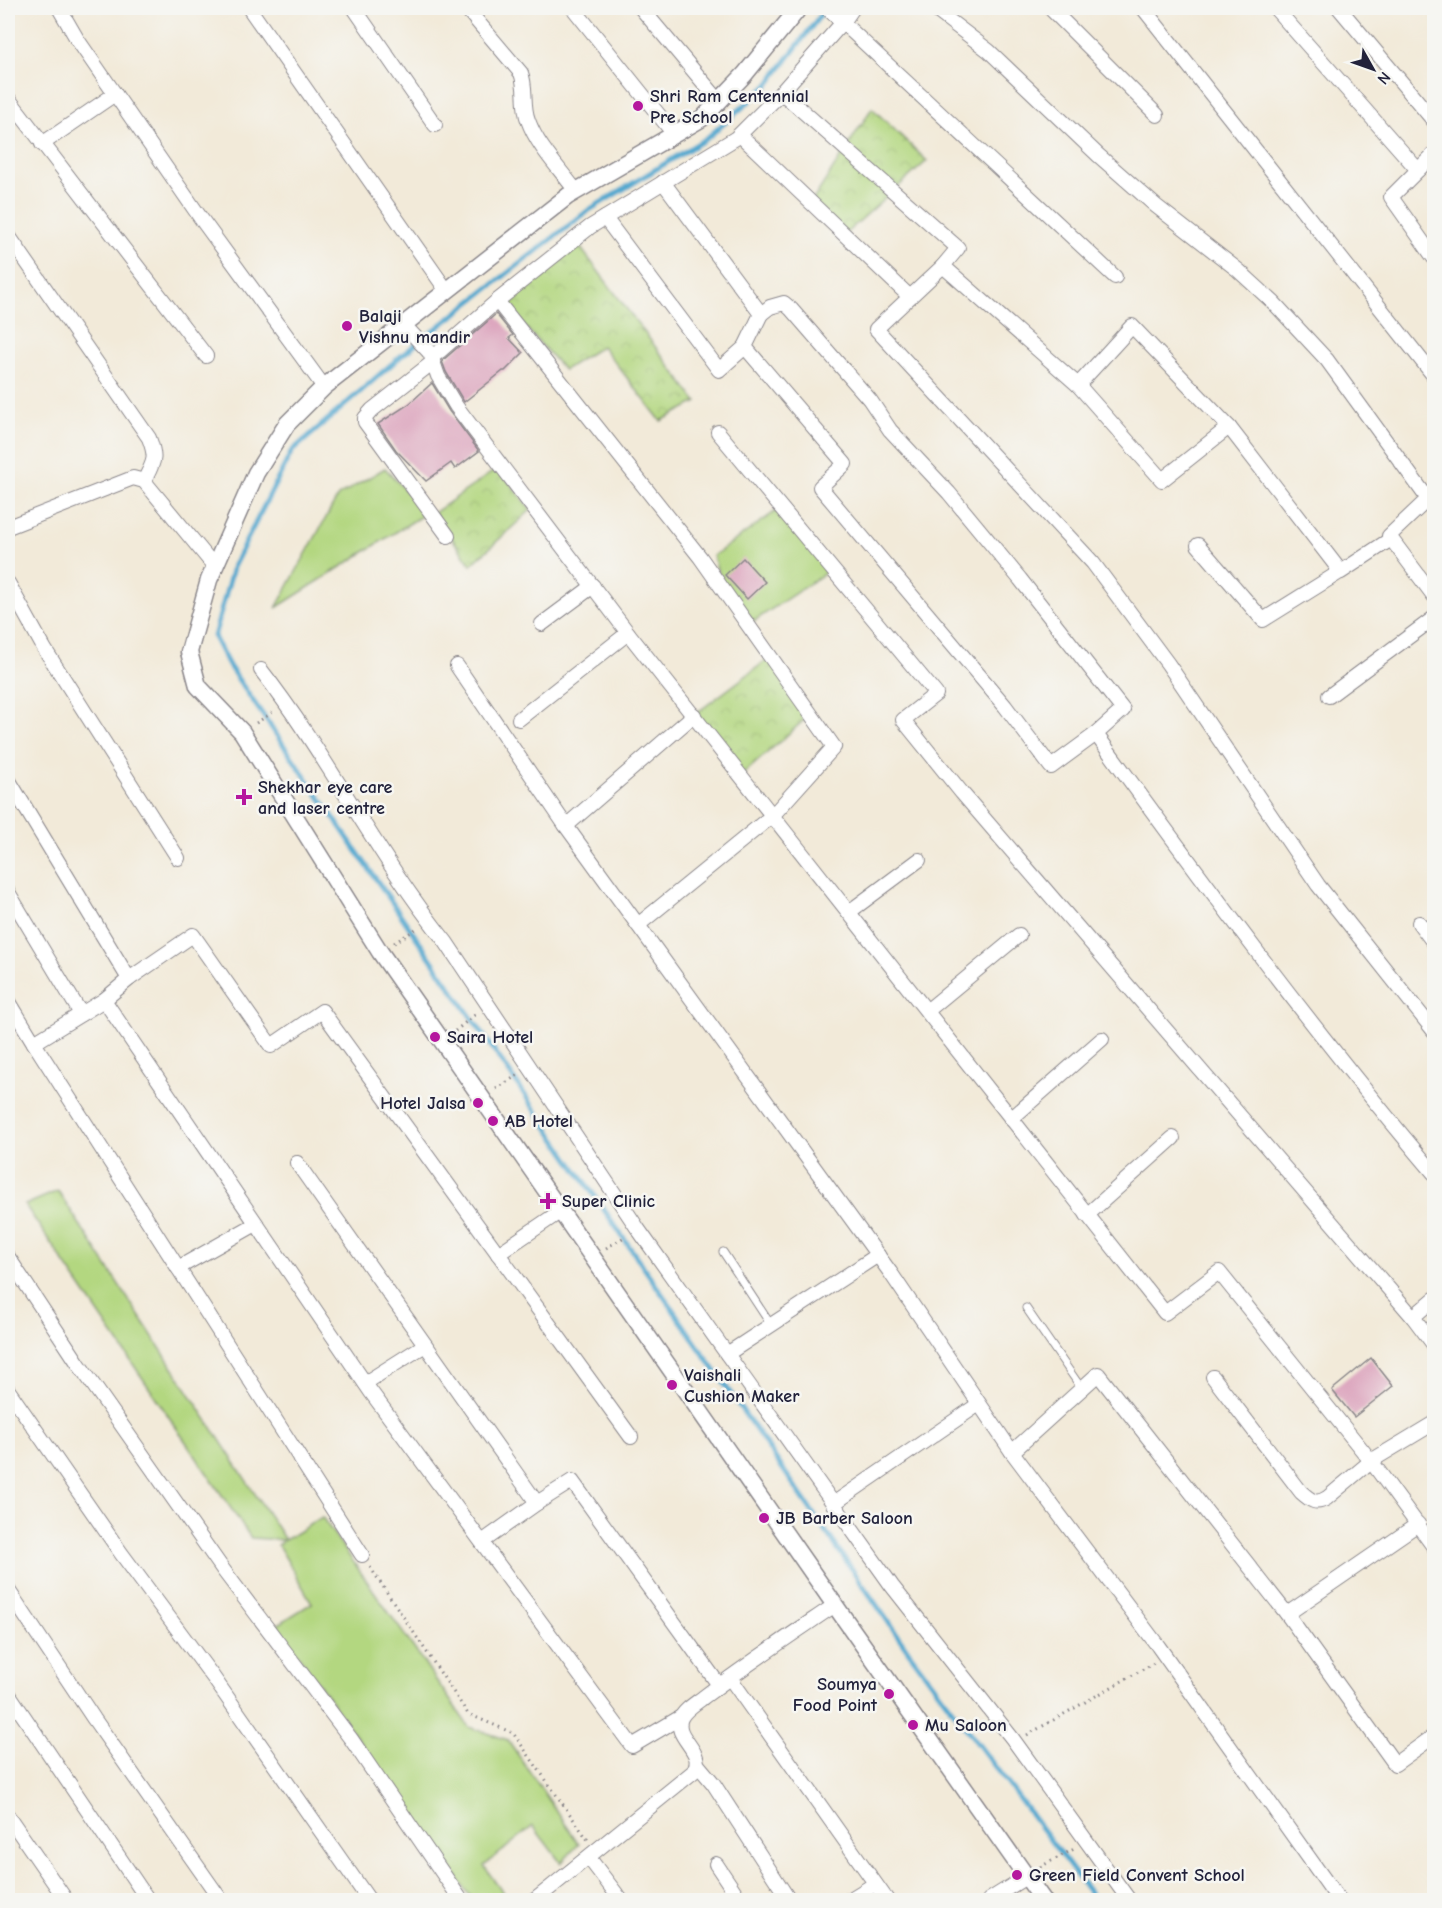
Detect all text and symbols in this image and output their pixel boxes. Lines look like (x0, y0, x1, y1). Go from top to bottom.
north arrow (1343, 39, 1403, 99)
text: N (1373, 68, 1394, 88)
place label: Shri Ram Centennial Pre School (650, 86, 809, 128)
marker: Shri Ram Centennial Pre School (631, 99, 645, 113)
place label: Balaji Vishnu mandir (359, 306, 471, 348)
marker: Balaji Vishnu mandir (340, 319, 354, 333)
place label: Shekhar eye care and laser centre (258, 777, 393, 819)
marker: Shekhar eye care and laser centre (235, 788, 253, 806)
place label: Saira Hotel (447, 1027, 533, 1048)
marker: Saira Hotel (428, 1030, 442, 1044)
place label: Hotel Jalsa (380, 1093, 466, 1114)
marker: Hotel Jalsa (471, 1096, 485, 1110)
place label: AB Hotel (505, 1111, 573, 1132)
marker: AB Hotel (486, 1114, 500, 1128)
place label: Super Clinic (562, 1191, 656, 1212)
marker: Super Clinic (539, 1192, 557, 1210)
place label: Vaishali Cushion Maker (684, 1365, 800, 1407)
marker: Vaishali Cushion Maker (665, 1378, 679, 1392)
place label: JB Barber Saloon (776, 1508, 913, 1529)
marker: JB Barber Saloon (757, 1511, 771, 1525)
place label: Soumya Food Point (793, 1674, 878, 1716)
marker: Soumya Food Point (882, 1687, 896, 1701)
place label: Mu Saloon (925, 1715, 1007, 1736)
marker: Mu Saloon (906, 1718, 920, 1732)
place label: Green Field Convent School (1029, 1865, 1245, 1886)
marker: Green Field Convent School (1010, 1868, 1024, 1882)

